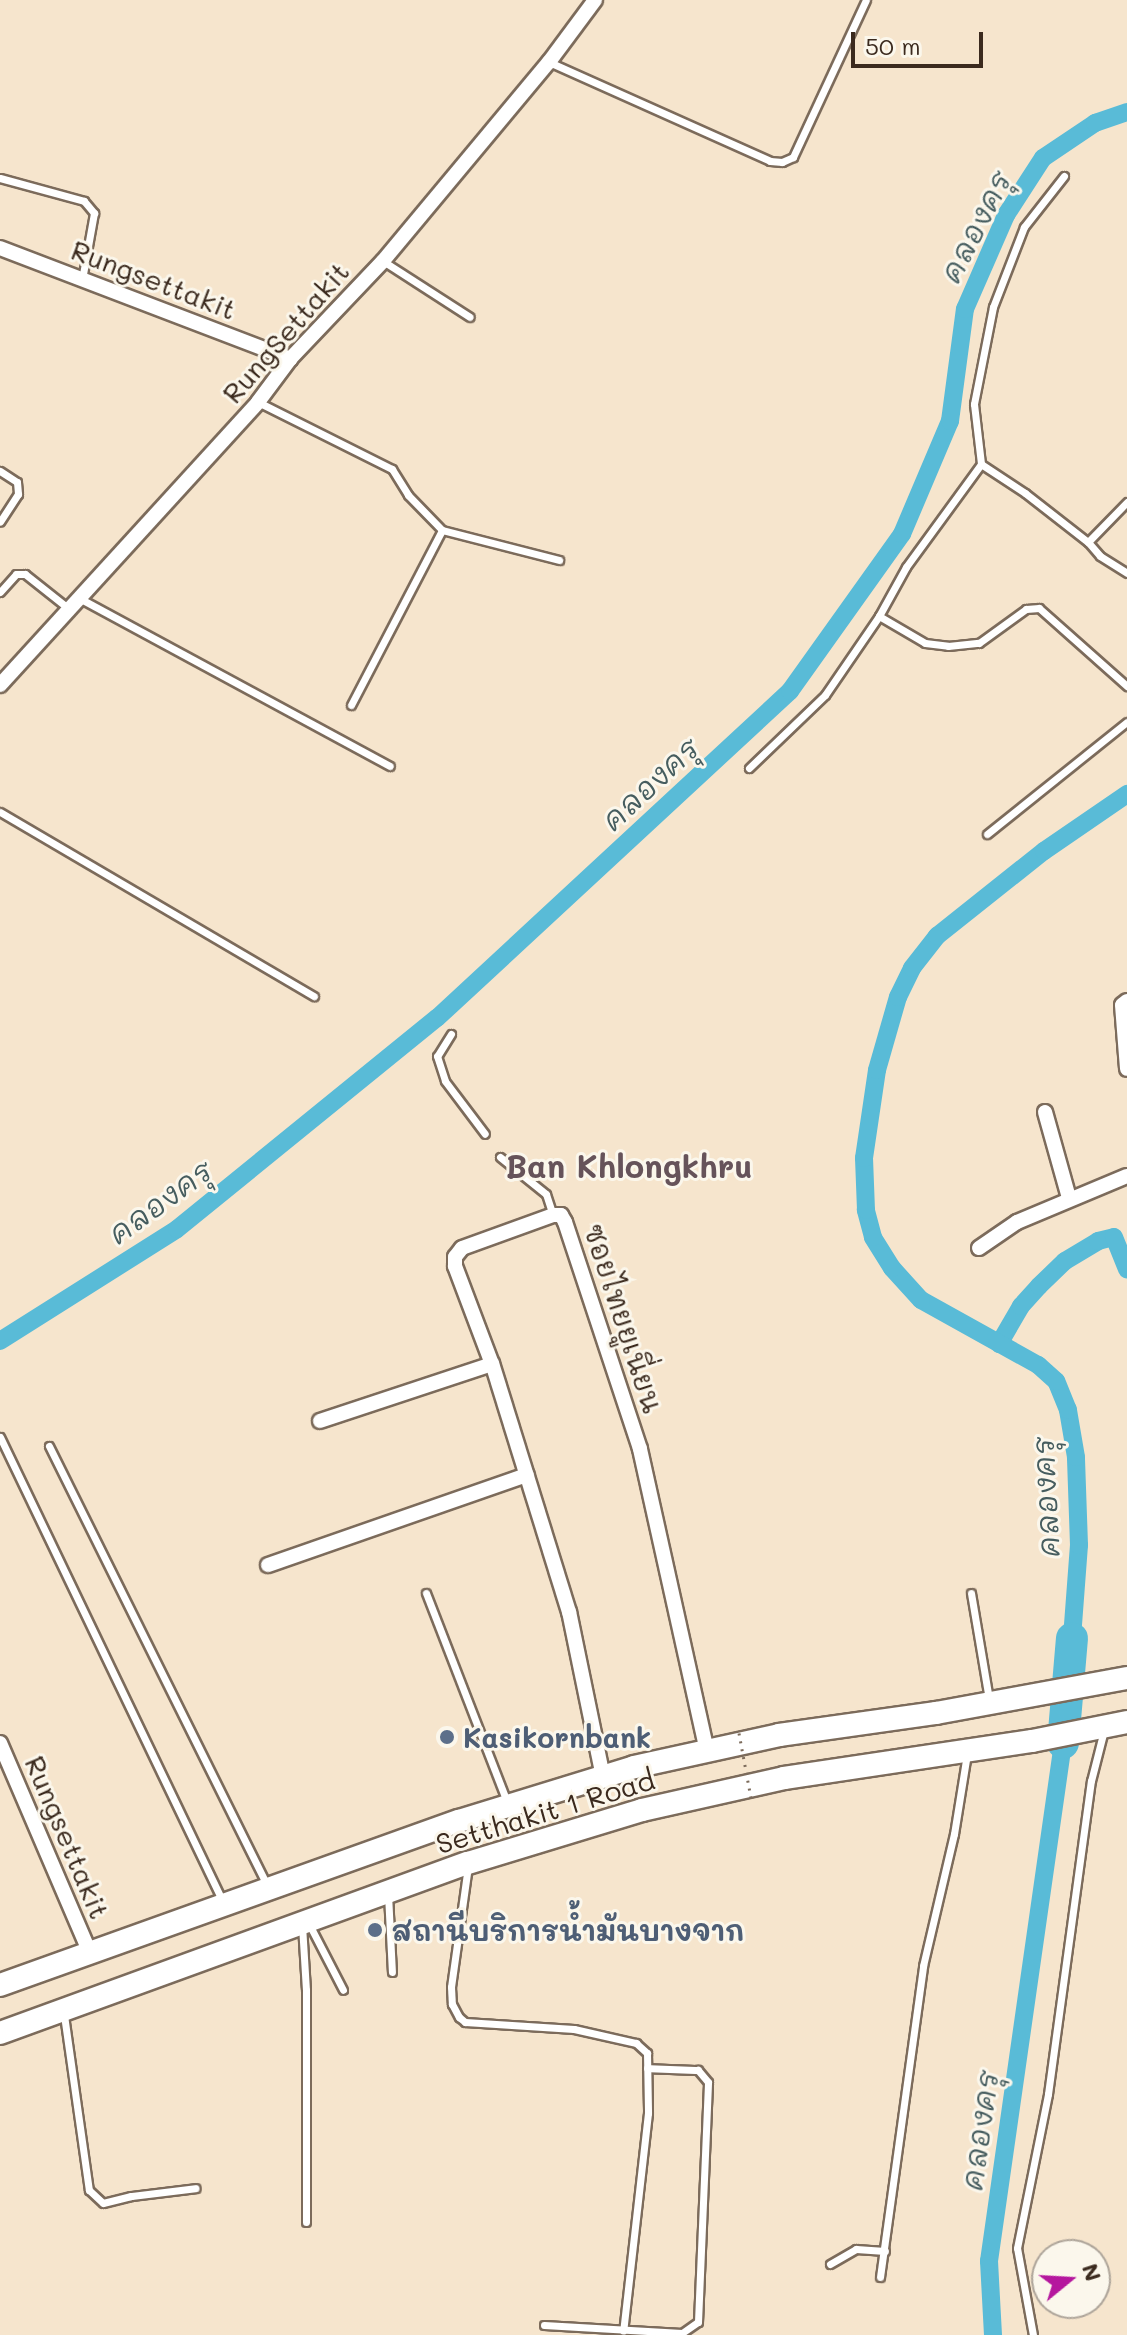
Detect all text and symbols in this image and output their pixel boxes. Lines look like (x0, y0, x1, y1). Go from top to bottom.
scale bar (855, 16, 987, 66)
text: 50 m (865, 30, 921, 61)
water label: คลองครุ (931, 164, 1019, 288)
street label: Rungsettakit (67, 232, 241, 326)
street label: RungSettakit (215, 255, 355, 409)
water label: คลองครุ (593, 729, 707, 837)
district label: Ban Khlongkhru (505, 1146, 753, 1184)
water label: คลองครุ (100, 1151, 220, 1251)
street label: ซอยไทยยูเนี่ยน (578, 1219, 670, 1417)
water label: คลองครุ (1024, 1436, 1066, 1558)
place label: Kasikornbank (463, 1720, 651, 1754)
marker: Kasikornbank (438, 1728, 456, 1746)
street label: Rungsettakit (19, 1750, 117, 1924)
street label: Setthakit 1 Road (432, 1762, 658, 1860)
place label: สถานีบริการน้ำมันบางจาก (391, 1913, 744, 1947)
marker: สถานีบริการน้ำมันบางจาก (366, 1921, 384, 1939)
water label: คลองครุ (953, 2068, 1005, 2192)
north arrow (1031, 2239, 1111, 2319)
text: N (1076, 2260, 1109, 2284)

